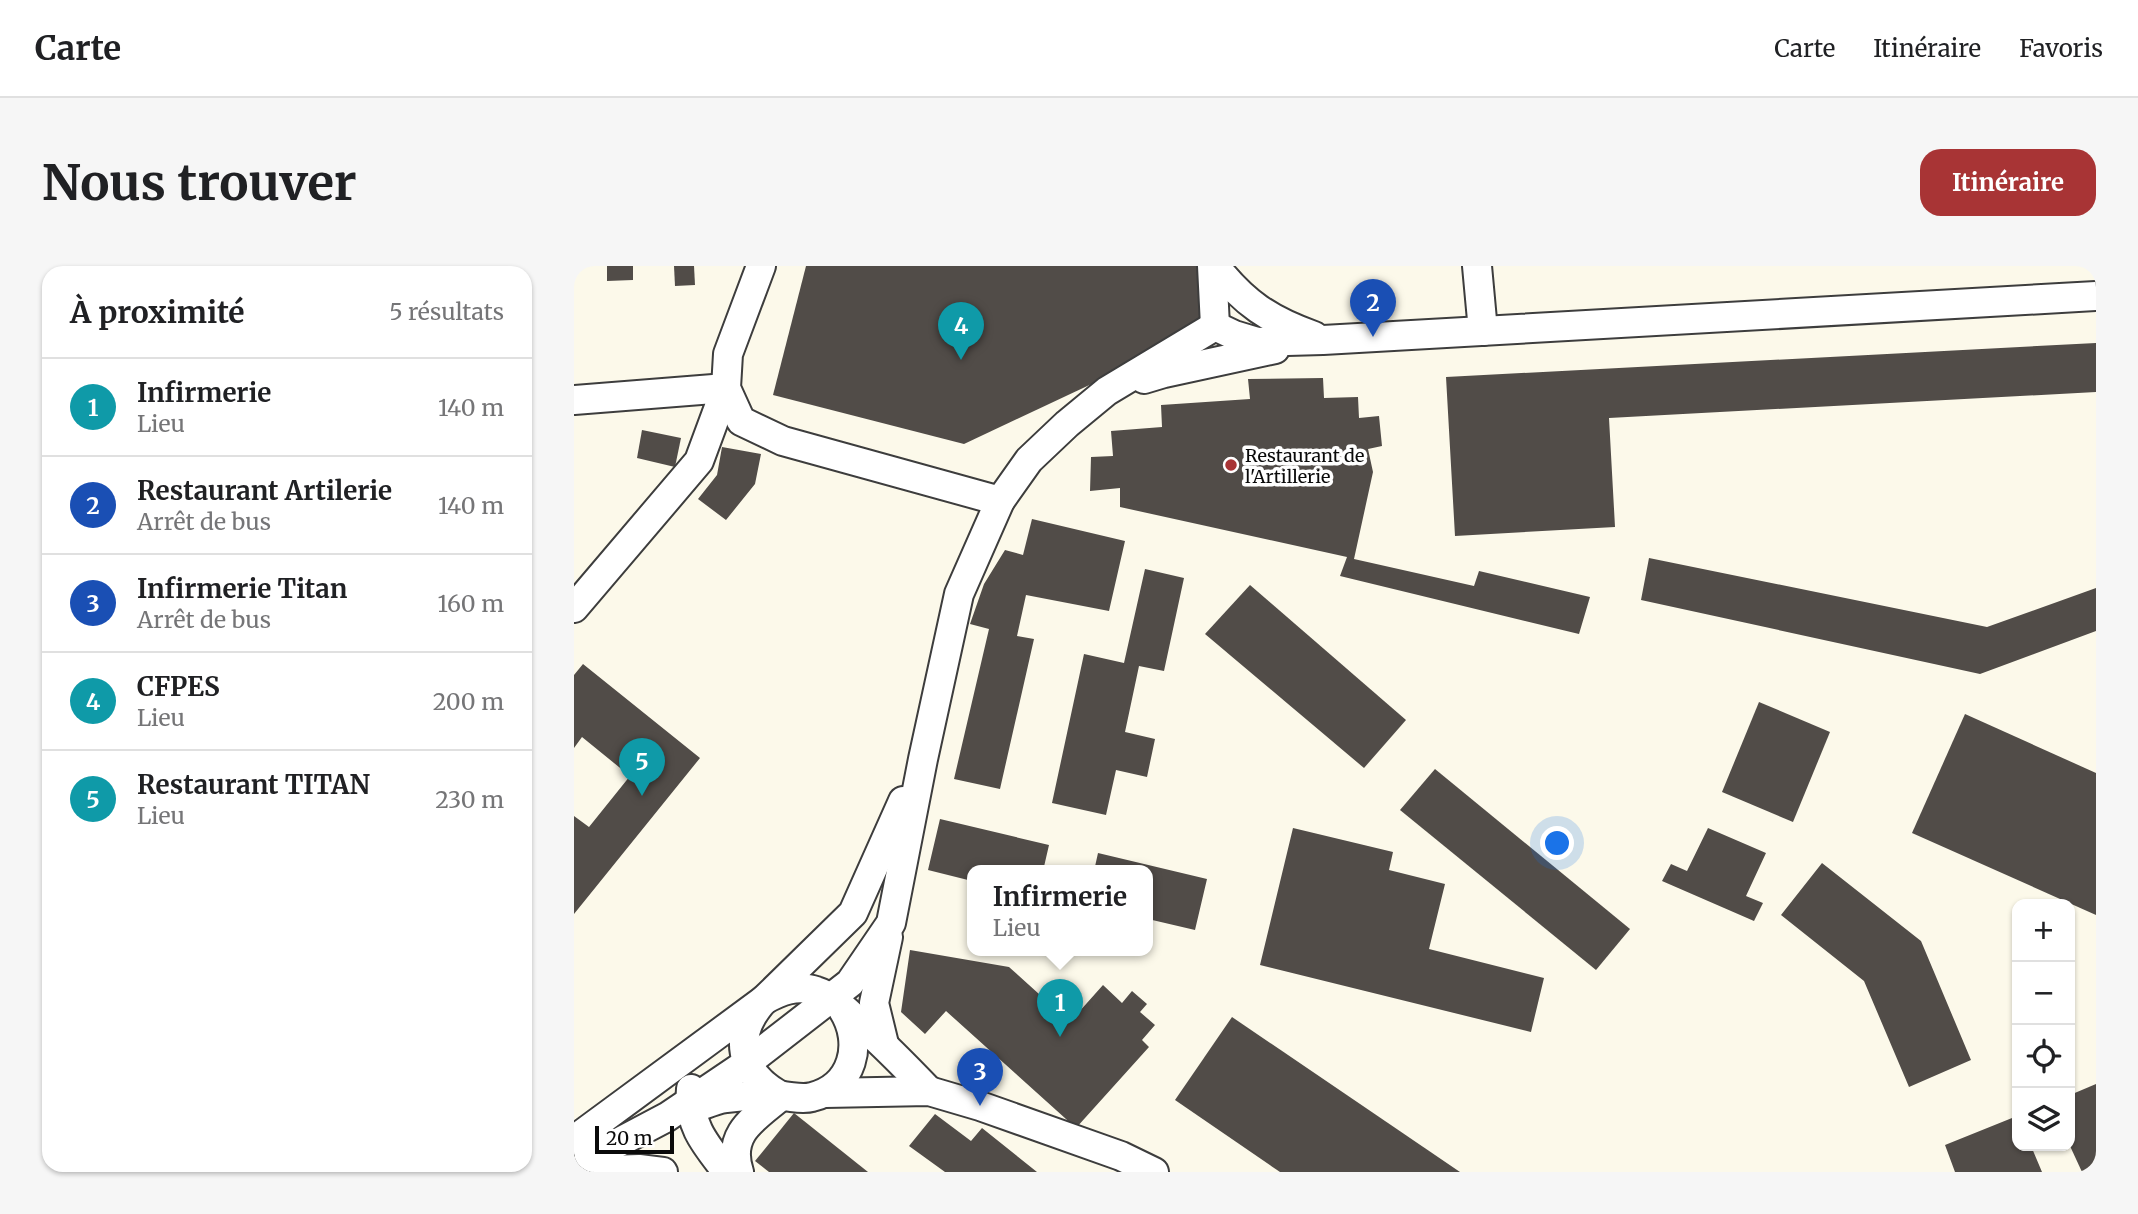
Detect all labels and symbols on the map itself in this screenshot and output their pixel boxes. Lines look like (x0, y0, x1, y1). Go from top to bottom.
pin: 2 (1350, 279, 1396, 337)
pin: 4 (938, 302, 984, 360)
place label: Restaurant de l'Artillerie (1245, 444, 1364, 488)
marker: Restaurant de l'Artillerie (1223, 457, 1239, 473)
pin: 5 (619, 738, 665, 796)
your location (1540, 826, 1574, 860)
pin: 1 (1037, 979, 1083, 1037)
pin: 3 (957, 1048, 1003, 1106)
scale bar (595, 1123, 674, 1155)

